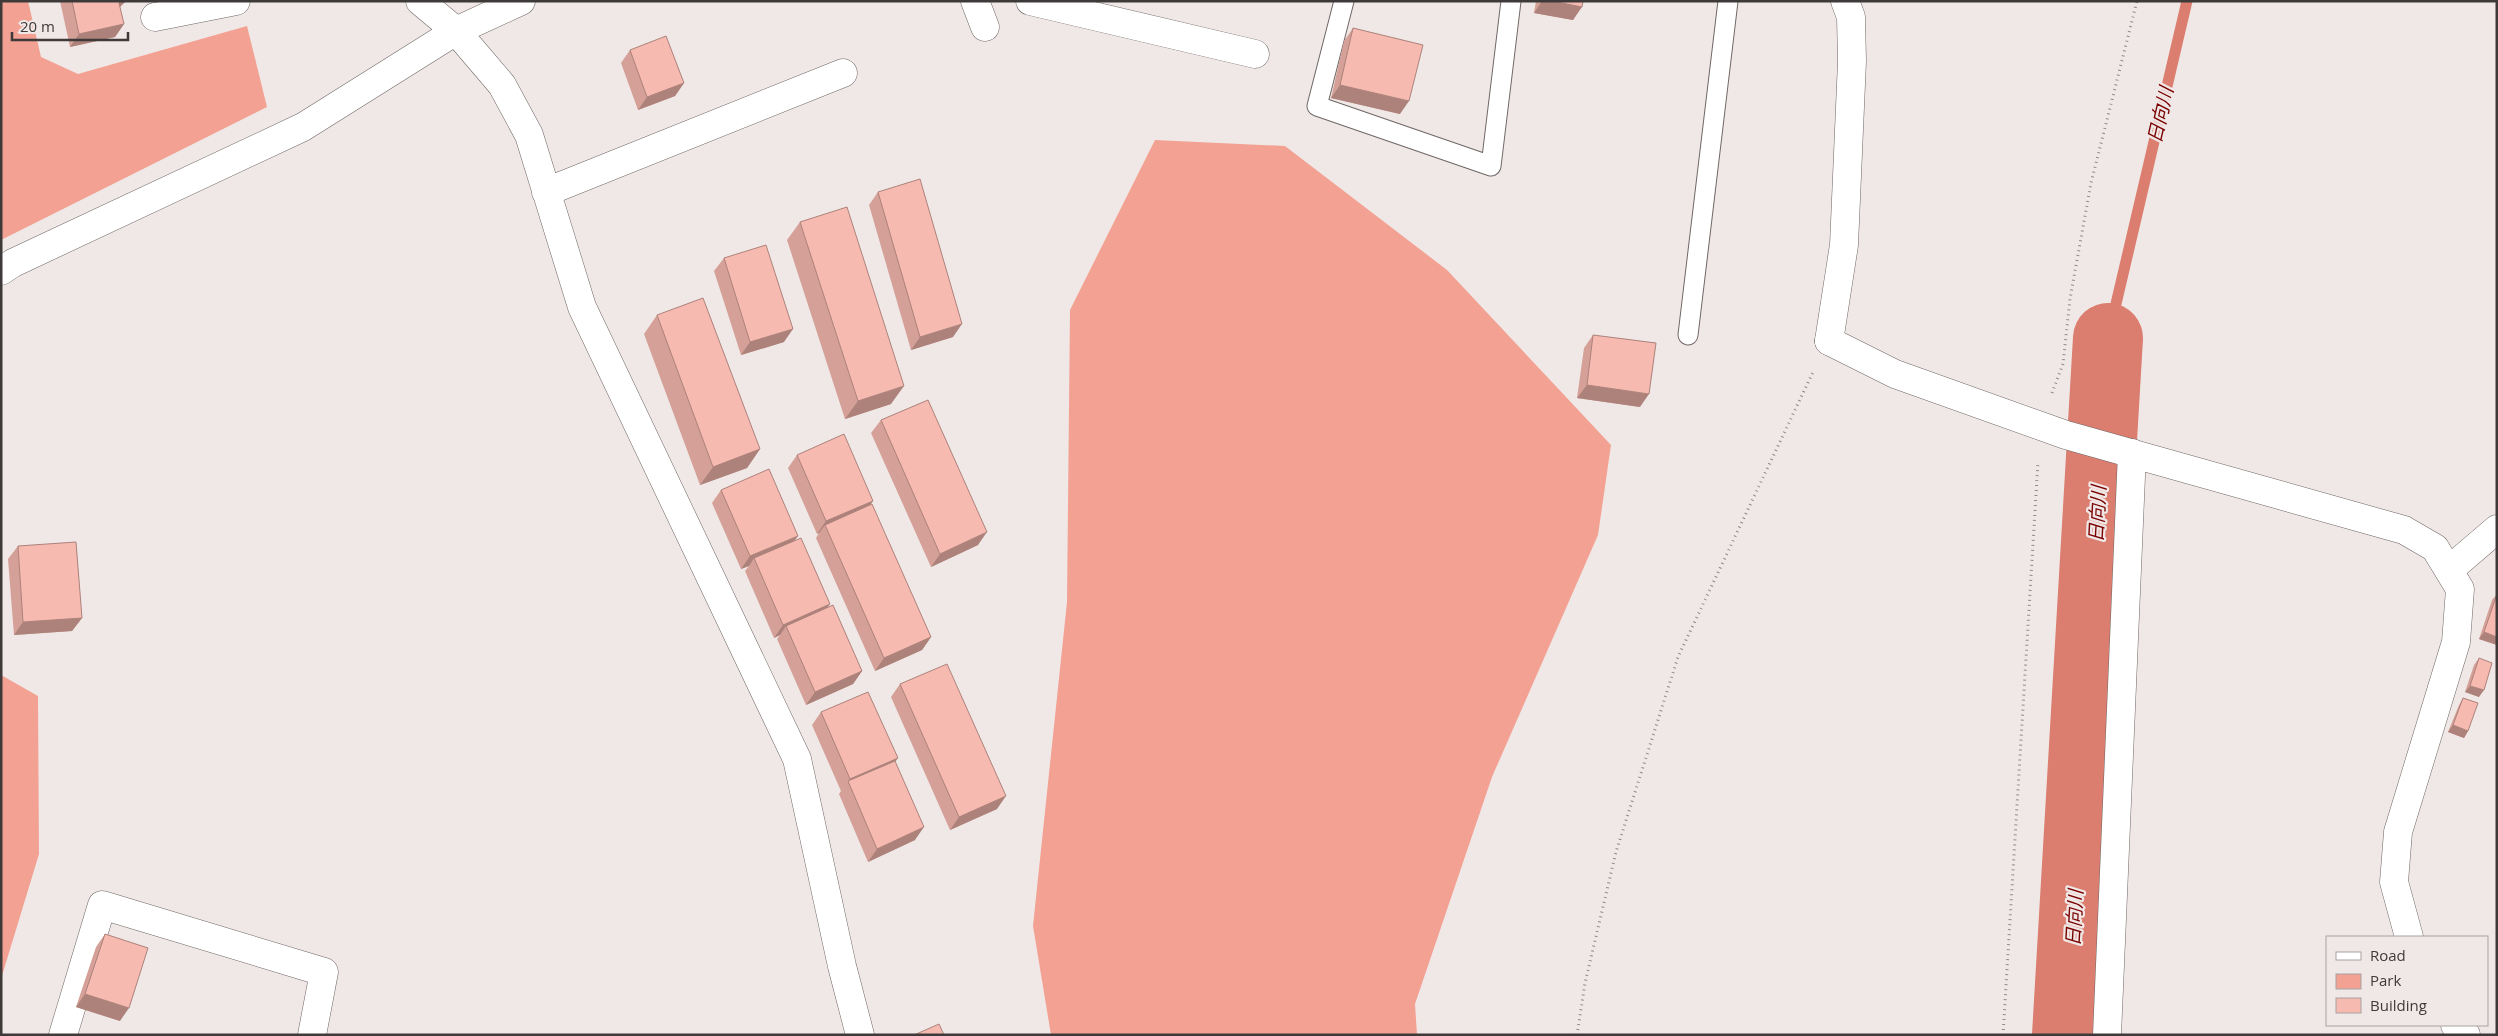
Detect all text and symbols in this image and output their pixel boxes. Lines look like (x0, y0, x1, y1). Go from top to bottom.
scale bar (12, 10, 129, 42)
text: 20 m (20, 16, 55, 36)
water label: 日向川 (2141, 82, 2180, 146)
water label: 日向川 (2083, 483, 2112, 543)
water label: 日向川 (2060, 887, 2089, 947)
legend (2326, 936, 2488, 1026)
text: Road (2370, 945, 2406, 965)
text: Park (2370, 970, 2401, 990)
text: Building (2370, 995, 2427, 1015)

